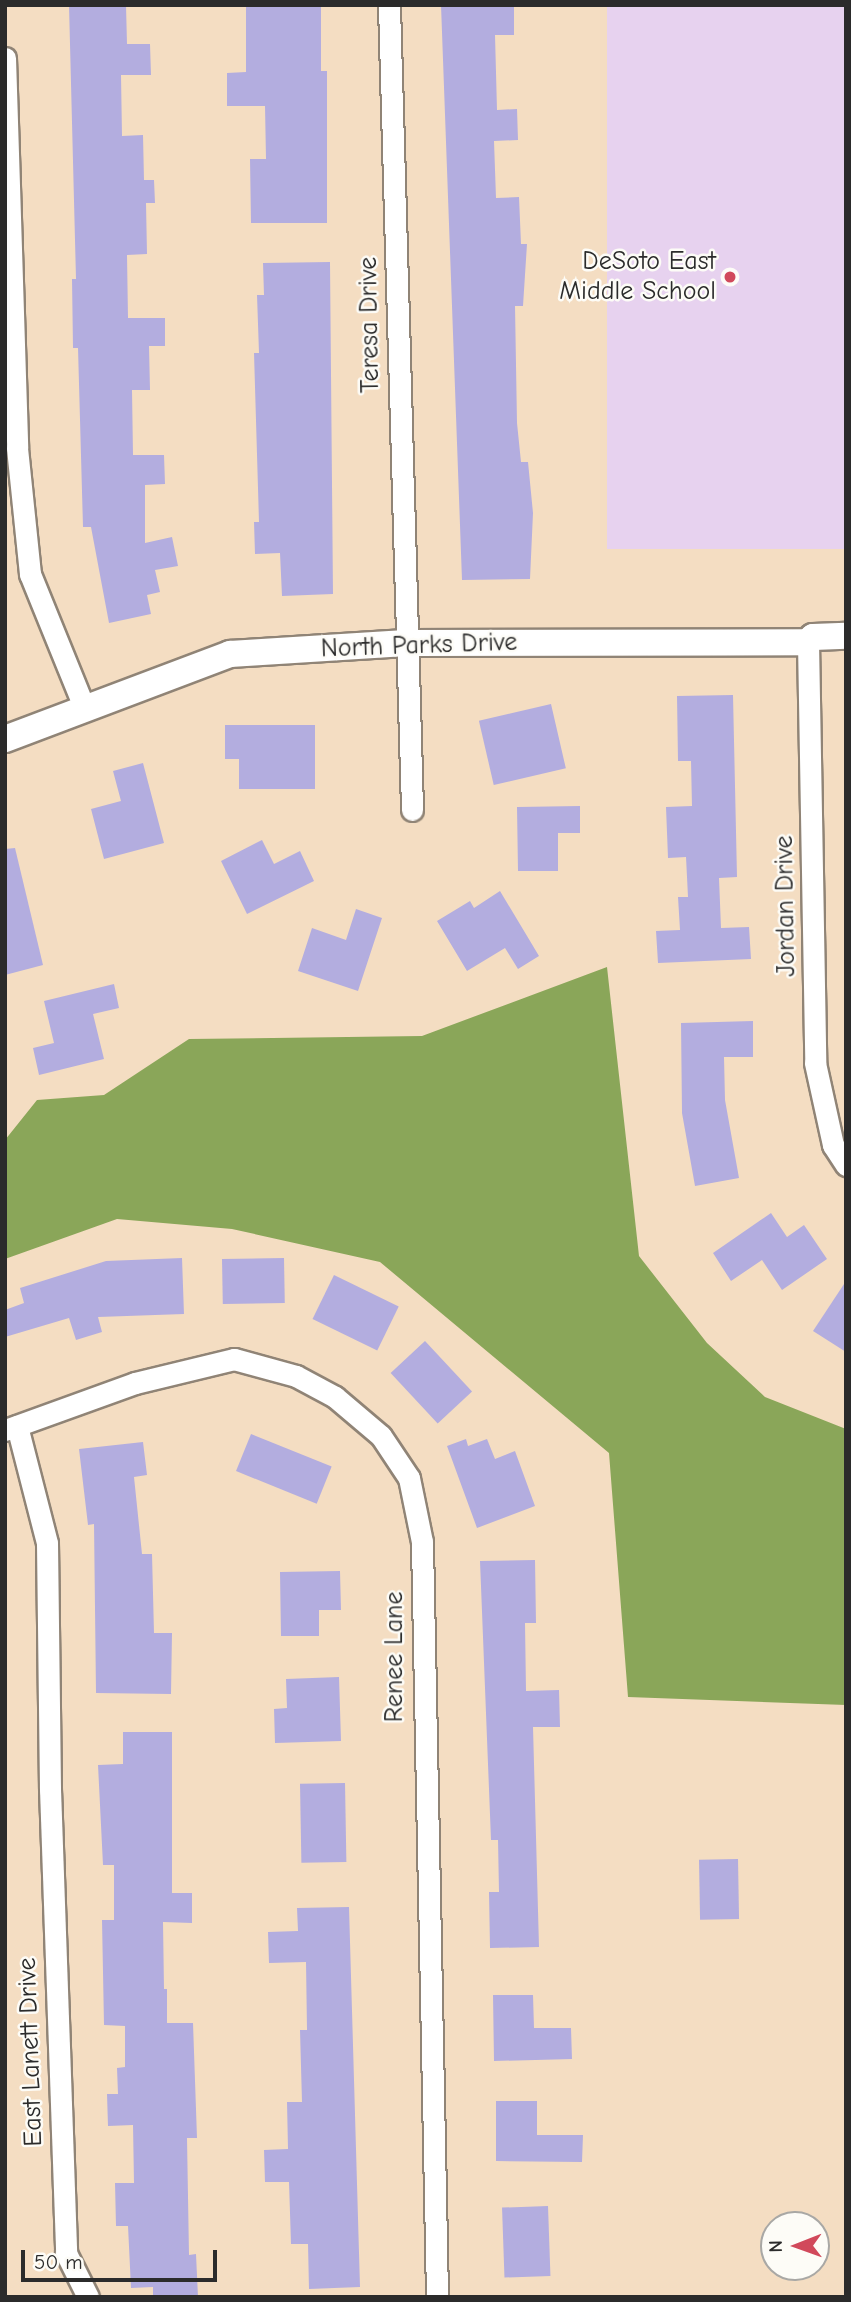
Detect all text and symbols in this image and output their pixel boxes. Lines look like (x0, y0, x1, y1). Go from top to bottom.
place label: DeSoto East Middle School (559, 246, 716, 308)
street label: Teresa Drive (353, 257, 387, 393)
marker: DeSoto East Middle School (722, 269, 738, 285)
street label: North Parks Drive (320, 627, 518, 665)
street label: Jordan Drive (769, 835, 803, 977)
street label: Renee Lane (379, 1592, 411, 1722)
street label: East Lanett Drive (12, 1957, 50, 2147)
north arrow (760, 2211, 830, 2281)
scale bar (24, 2236, 220, 2280)
text: N (765, 2240, 787, 2253)
text: 50 m (34, 2250, 83, 2274)

